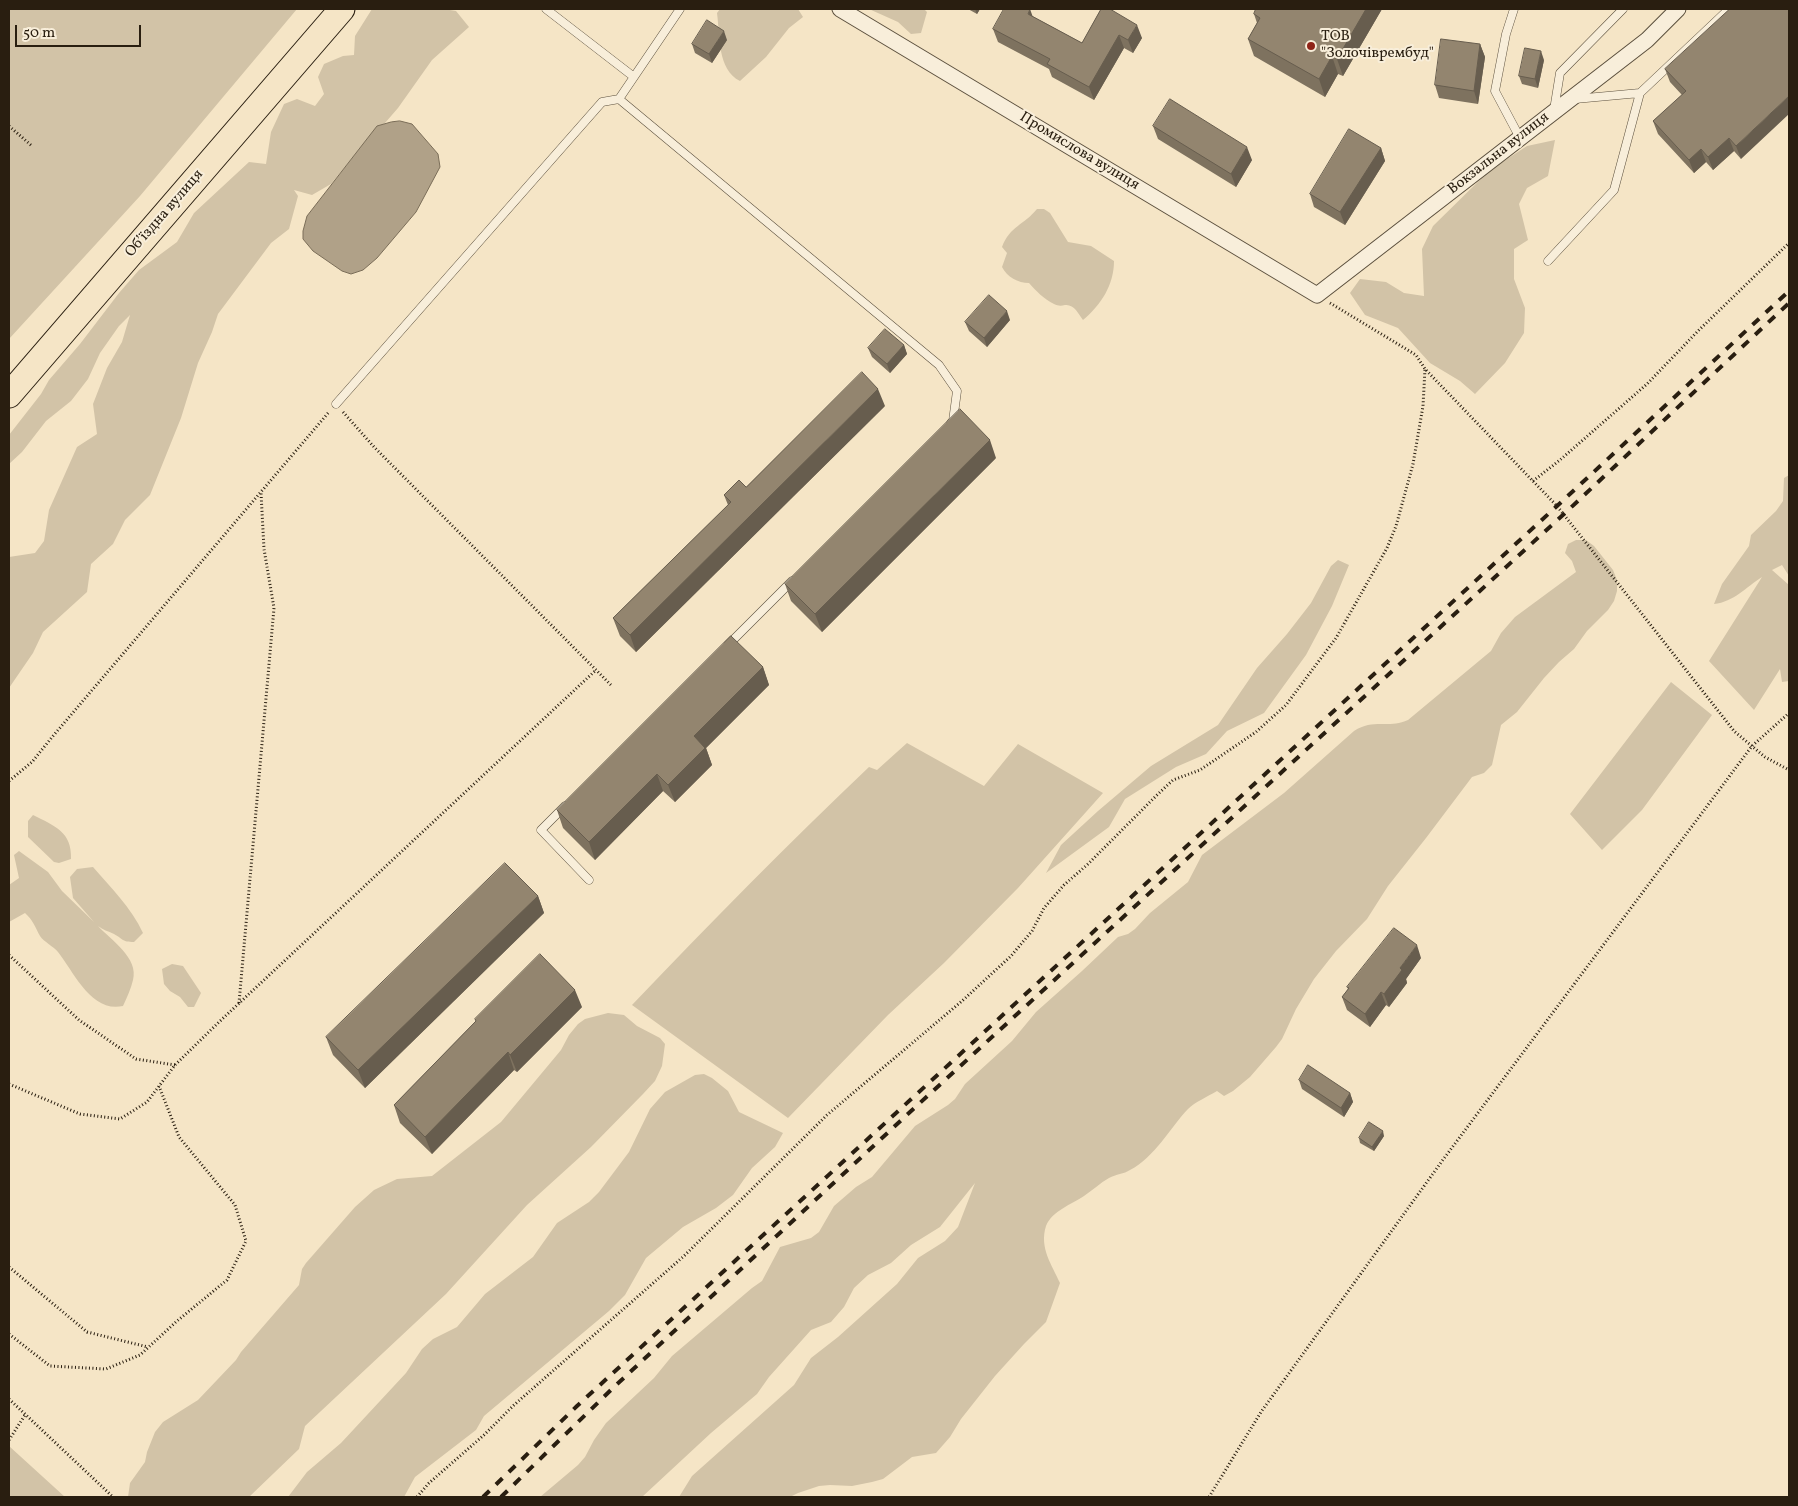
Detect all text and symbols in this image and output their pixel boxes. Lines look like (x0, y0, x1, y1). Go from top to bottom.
scale bar (18, 15, 144, 47)
text: 50 m (23, 23, 55, 44)
place label: ТОВ "Золочіврембуд" (1321, 28, 1434, 63)
marker: ТОВ "Золочіврембуд" (1305, 40, 1317, 52)
street label: Промислова вулиця (1016, 109, 1142, 195)
street label: Вокзальна вулиця (1445, 109, 1553, 199)
street label: Обʼїздна вулиця (122, 166, 208, 262)

